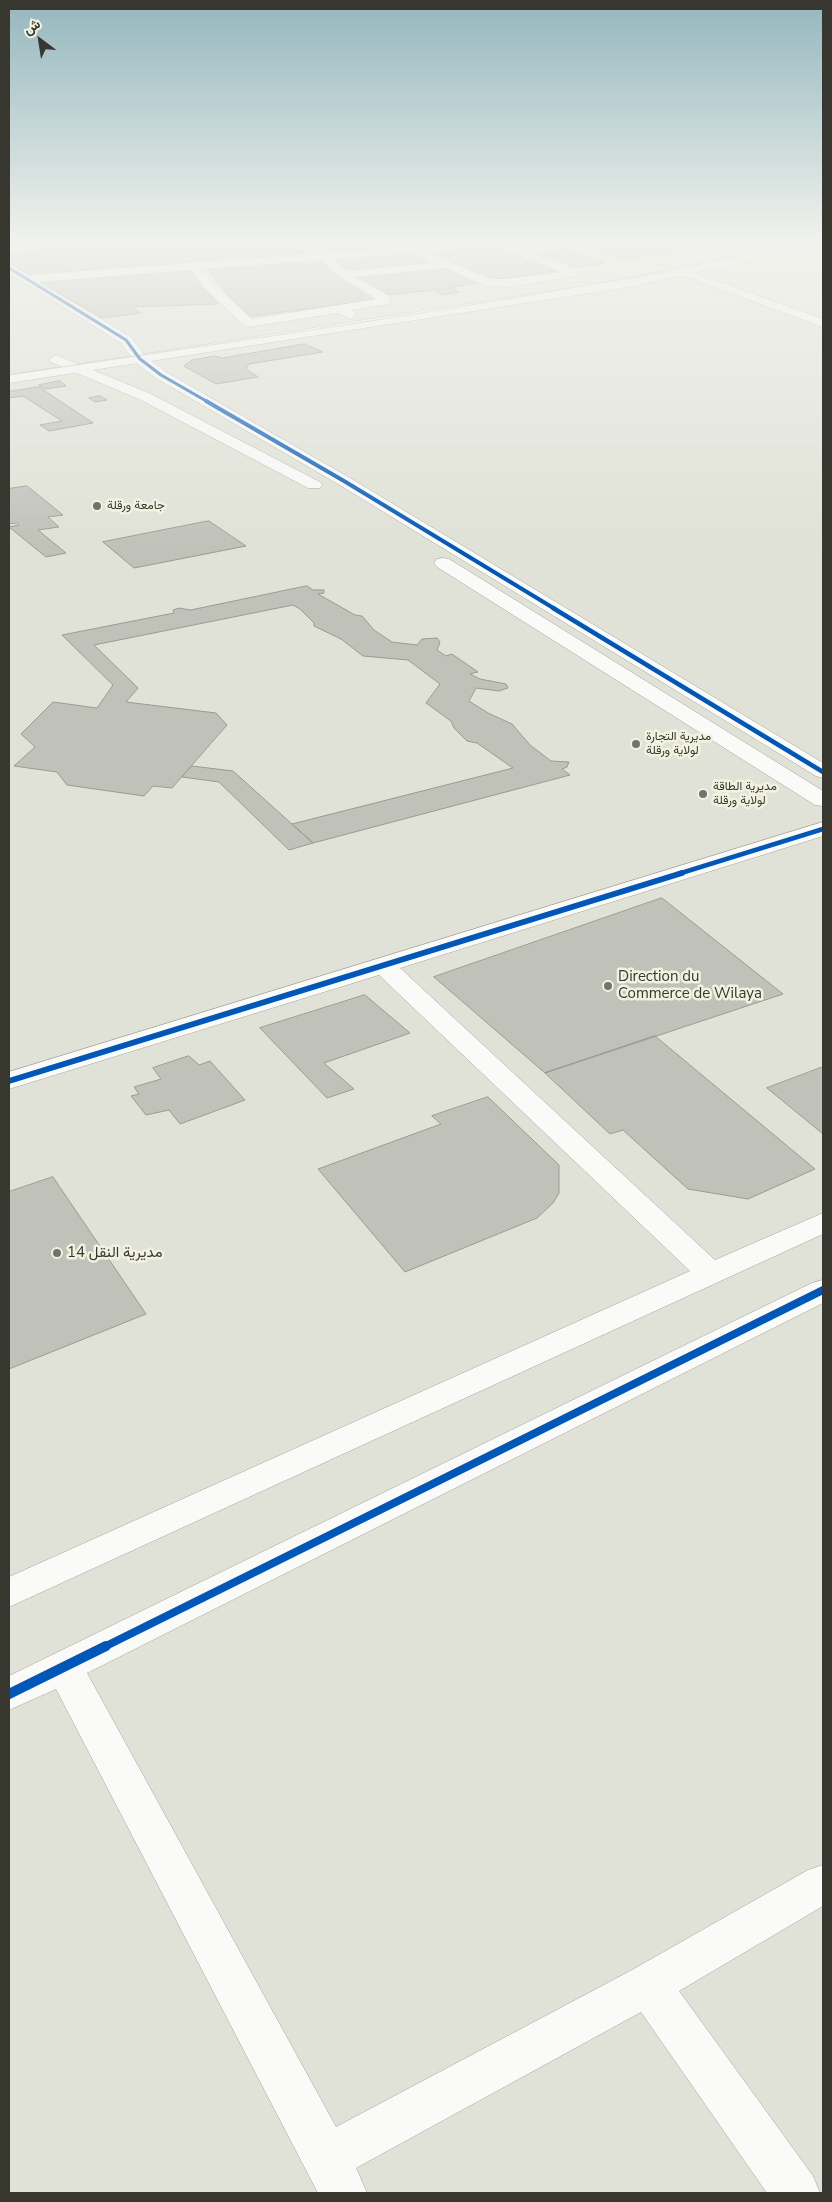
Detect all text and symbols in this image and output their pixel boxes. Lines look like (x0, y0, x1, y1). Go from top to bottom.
text: ش (20, 14, 44, 39)
north arrow (15, 15, 65, 65)
place label: جامعة ورقلة (107, 499, 165, 513)
marker: جامعة ورقلة (91, 500, 103, 512)
place label: مديرية التجارة لولاية ورقلة (646, 730, 711, 758)
marker: مديرية التجارة لولاية ورقلة (630, 738, 642, 750)
place label: مديرية الطاقة لولاية ورقلة (713, 780, 777, 808)
marker: مديرية الطاقة لولاية ورقلة (697, 788, 709, 800)
place label: Direction du Commerce de Wilaya (618, 968, 762, 1003)
marker: Direction du Commerce de Wilaya (602, 980, 614, 992)
place label: مديرية النقل 14 (67, 1244, 162, 1262)
marker: مديرية النقل 14 (51, 1247, 63, 1259)

